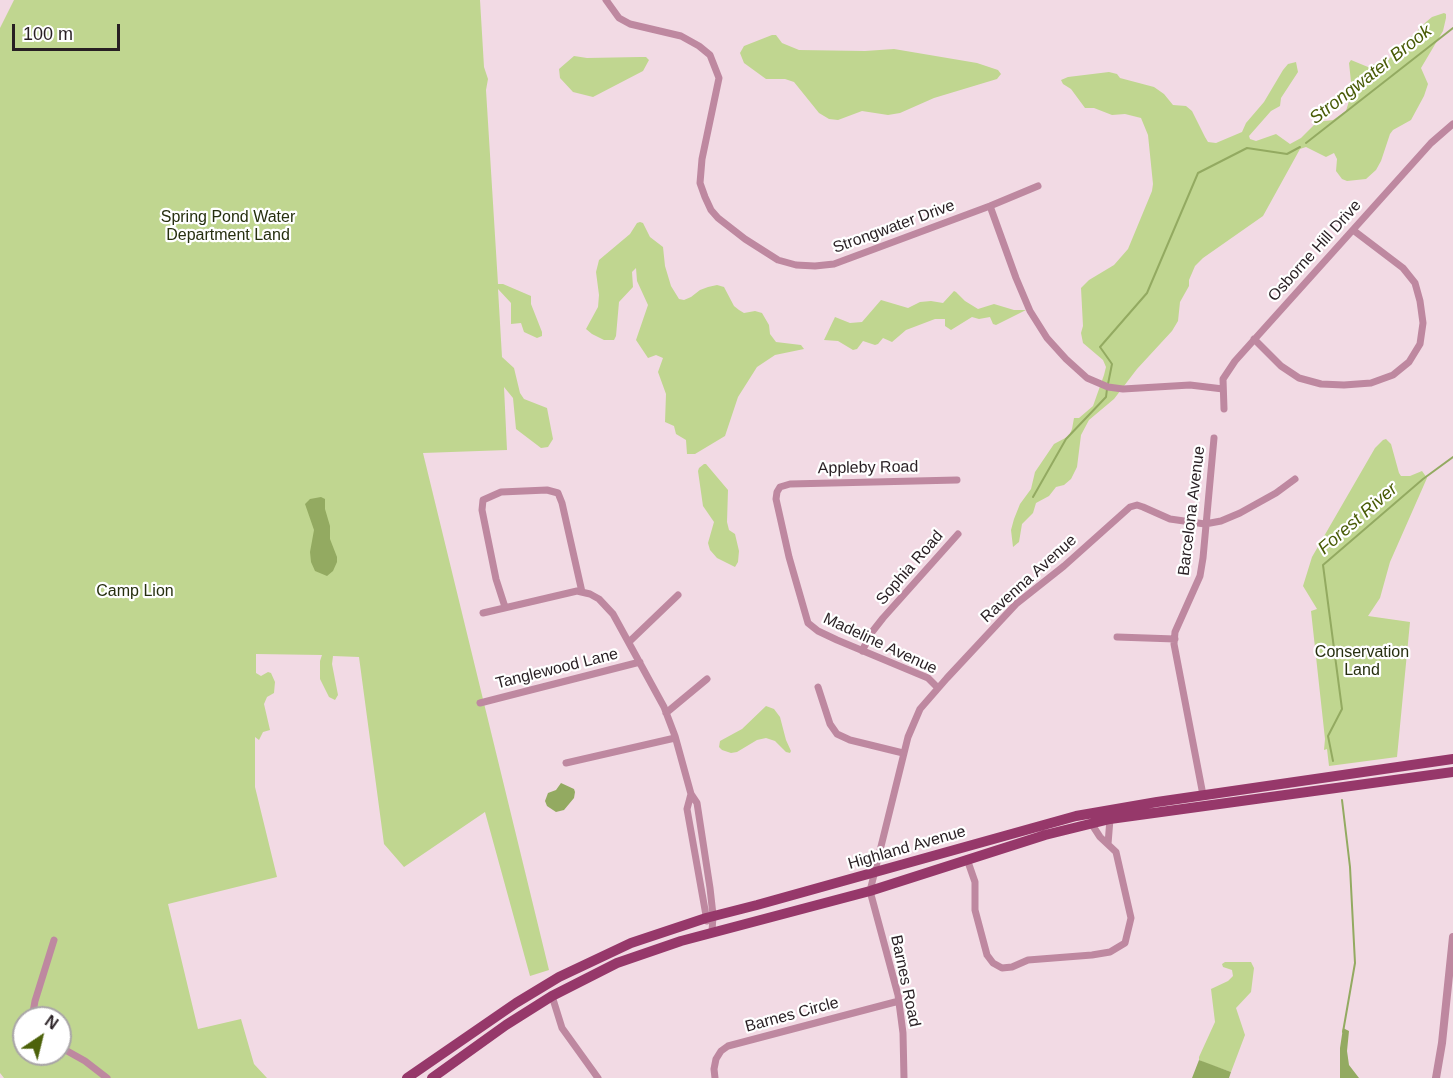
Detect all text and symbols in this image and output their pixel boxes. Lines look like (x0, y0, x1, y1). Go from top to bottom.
scale bar (15, 12, 123, 50)
water label: Strongwater Brook (1306, 21, 1436, 129)
text: 100 m (23, 24, 73, 44)
street label: Strongwater Drive (831, 196, 957, 258)
street label: Osborne Hill Drive (1264, 196, 1366, 306)
park label: Spring Pond Water Department Land (161, 208, 295, 246)
street label: Barcelona Avenue (1175, 445, 1209, 577)
street label: Appleby Road (818, 458, 918, 478)
water label: Forest River (1314, 479, 1402, 559)
street label: Sophia Road (872, 527, 948, 609)
street label: Ravenna Avenue (977, 531, 1081, 627)
park label: Camp Lion (96, 582, 174, 602)
street label: Madeline Avenue (820, 609, 940, 679)
park label: Conservation Land (1315, 643, 1409, 681)
street label: Tanglewood Lane (494, 645, 620, 693)
street label: Highland Avenue (846, 822, 968, 874)
street label: Barnes Road (886, 933, 924, 1029)
street label: Barnes Circle (743, 993, 841, 1037)
north arrow (12, 1006, 72, 1066)
text: N (42, 1012, 61, 1033)

